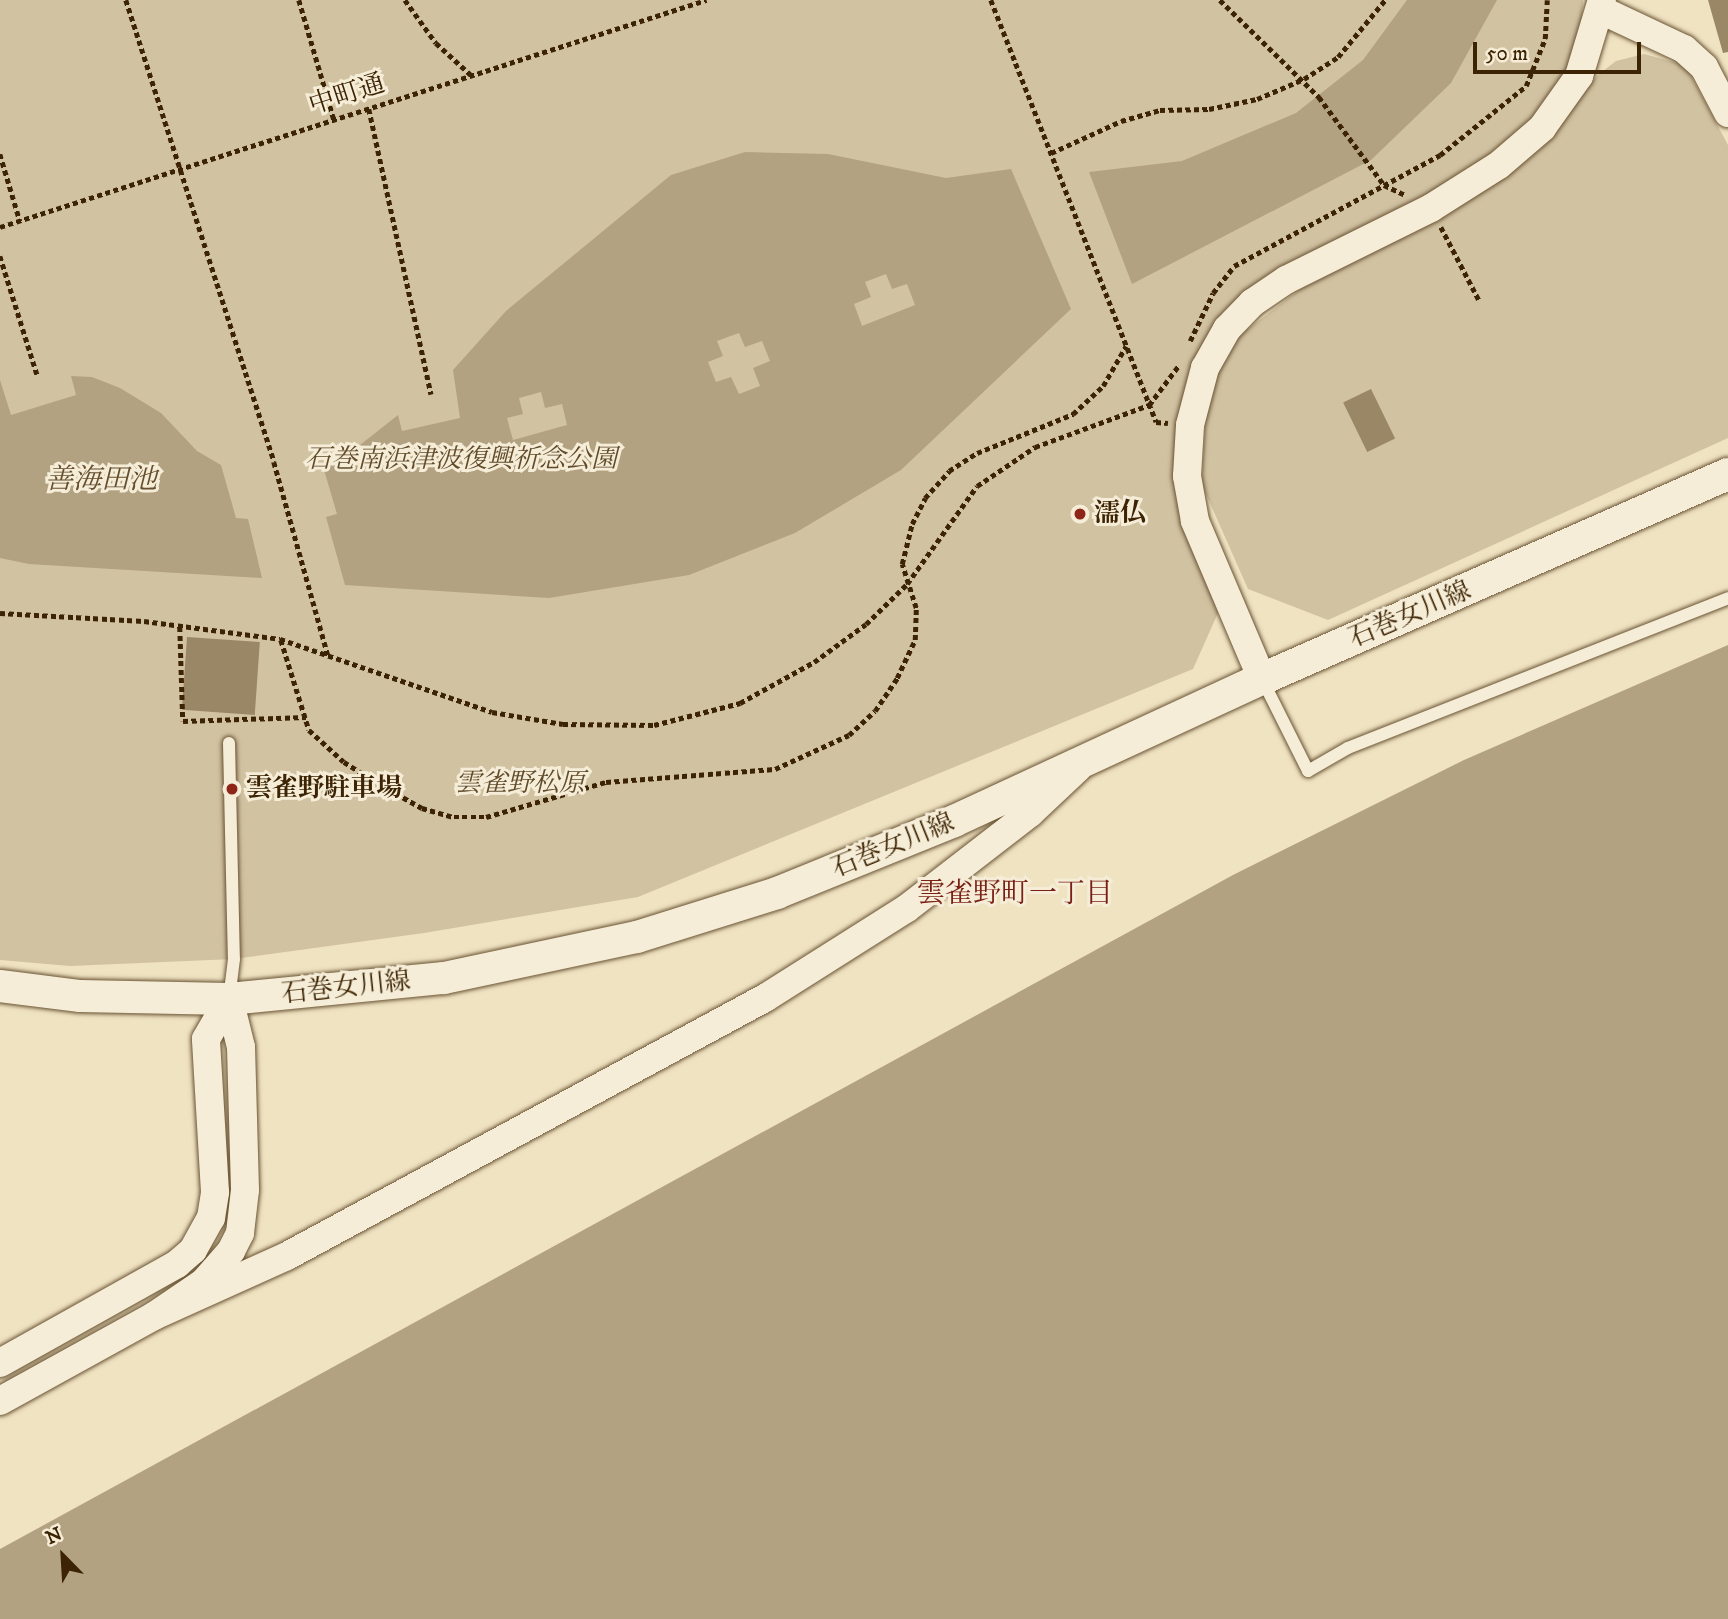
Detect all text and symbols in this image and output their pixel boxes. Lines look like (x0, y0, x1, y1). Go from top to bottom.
scale bar (1476, 28, 1644, 72)
text: 50 m (1486, 41, 1528, 67)
street label: 中町通 (305, 68, 389, 122)
park label: 石巻南浜津波復興祈念公園 (305, 444, 617, 476)
water label: 善海田池 (45, 463, 157, 497)
place label: 濡仏 (1094, 498, 1146, 530)
marker: 濡仏 (1072, 506, 1088, 522)
street label: 石巻女川線 (1344, 575, 1476, 655)
park label: 雲雀野松原 (455, 768, 585, 800)
place label: 雲雀野駐車場 (246, 773, 402, 805)
marker: 雲雀野駐車場 (224, 781, 240, 797)
street label: 石巻女川線 (827, 807, 959, 885)
district label: 雲雀野町一丁目 (917, 877, 1113, 911)
street label: 石巻女川線 (280, 966, 412, 1010)
north arrow (28, 1521, 98, 1591)
text: N (42, 1523, 66, 1550)

